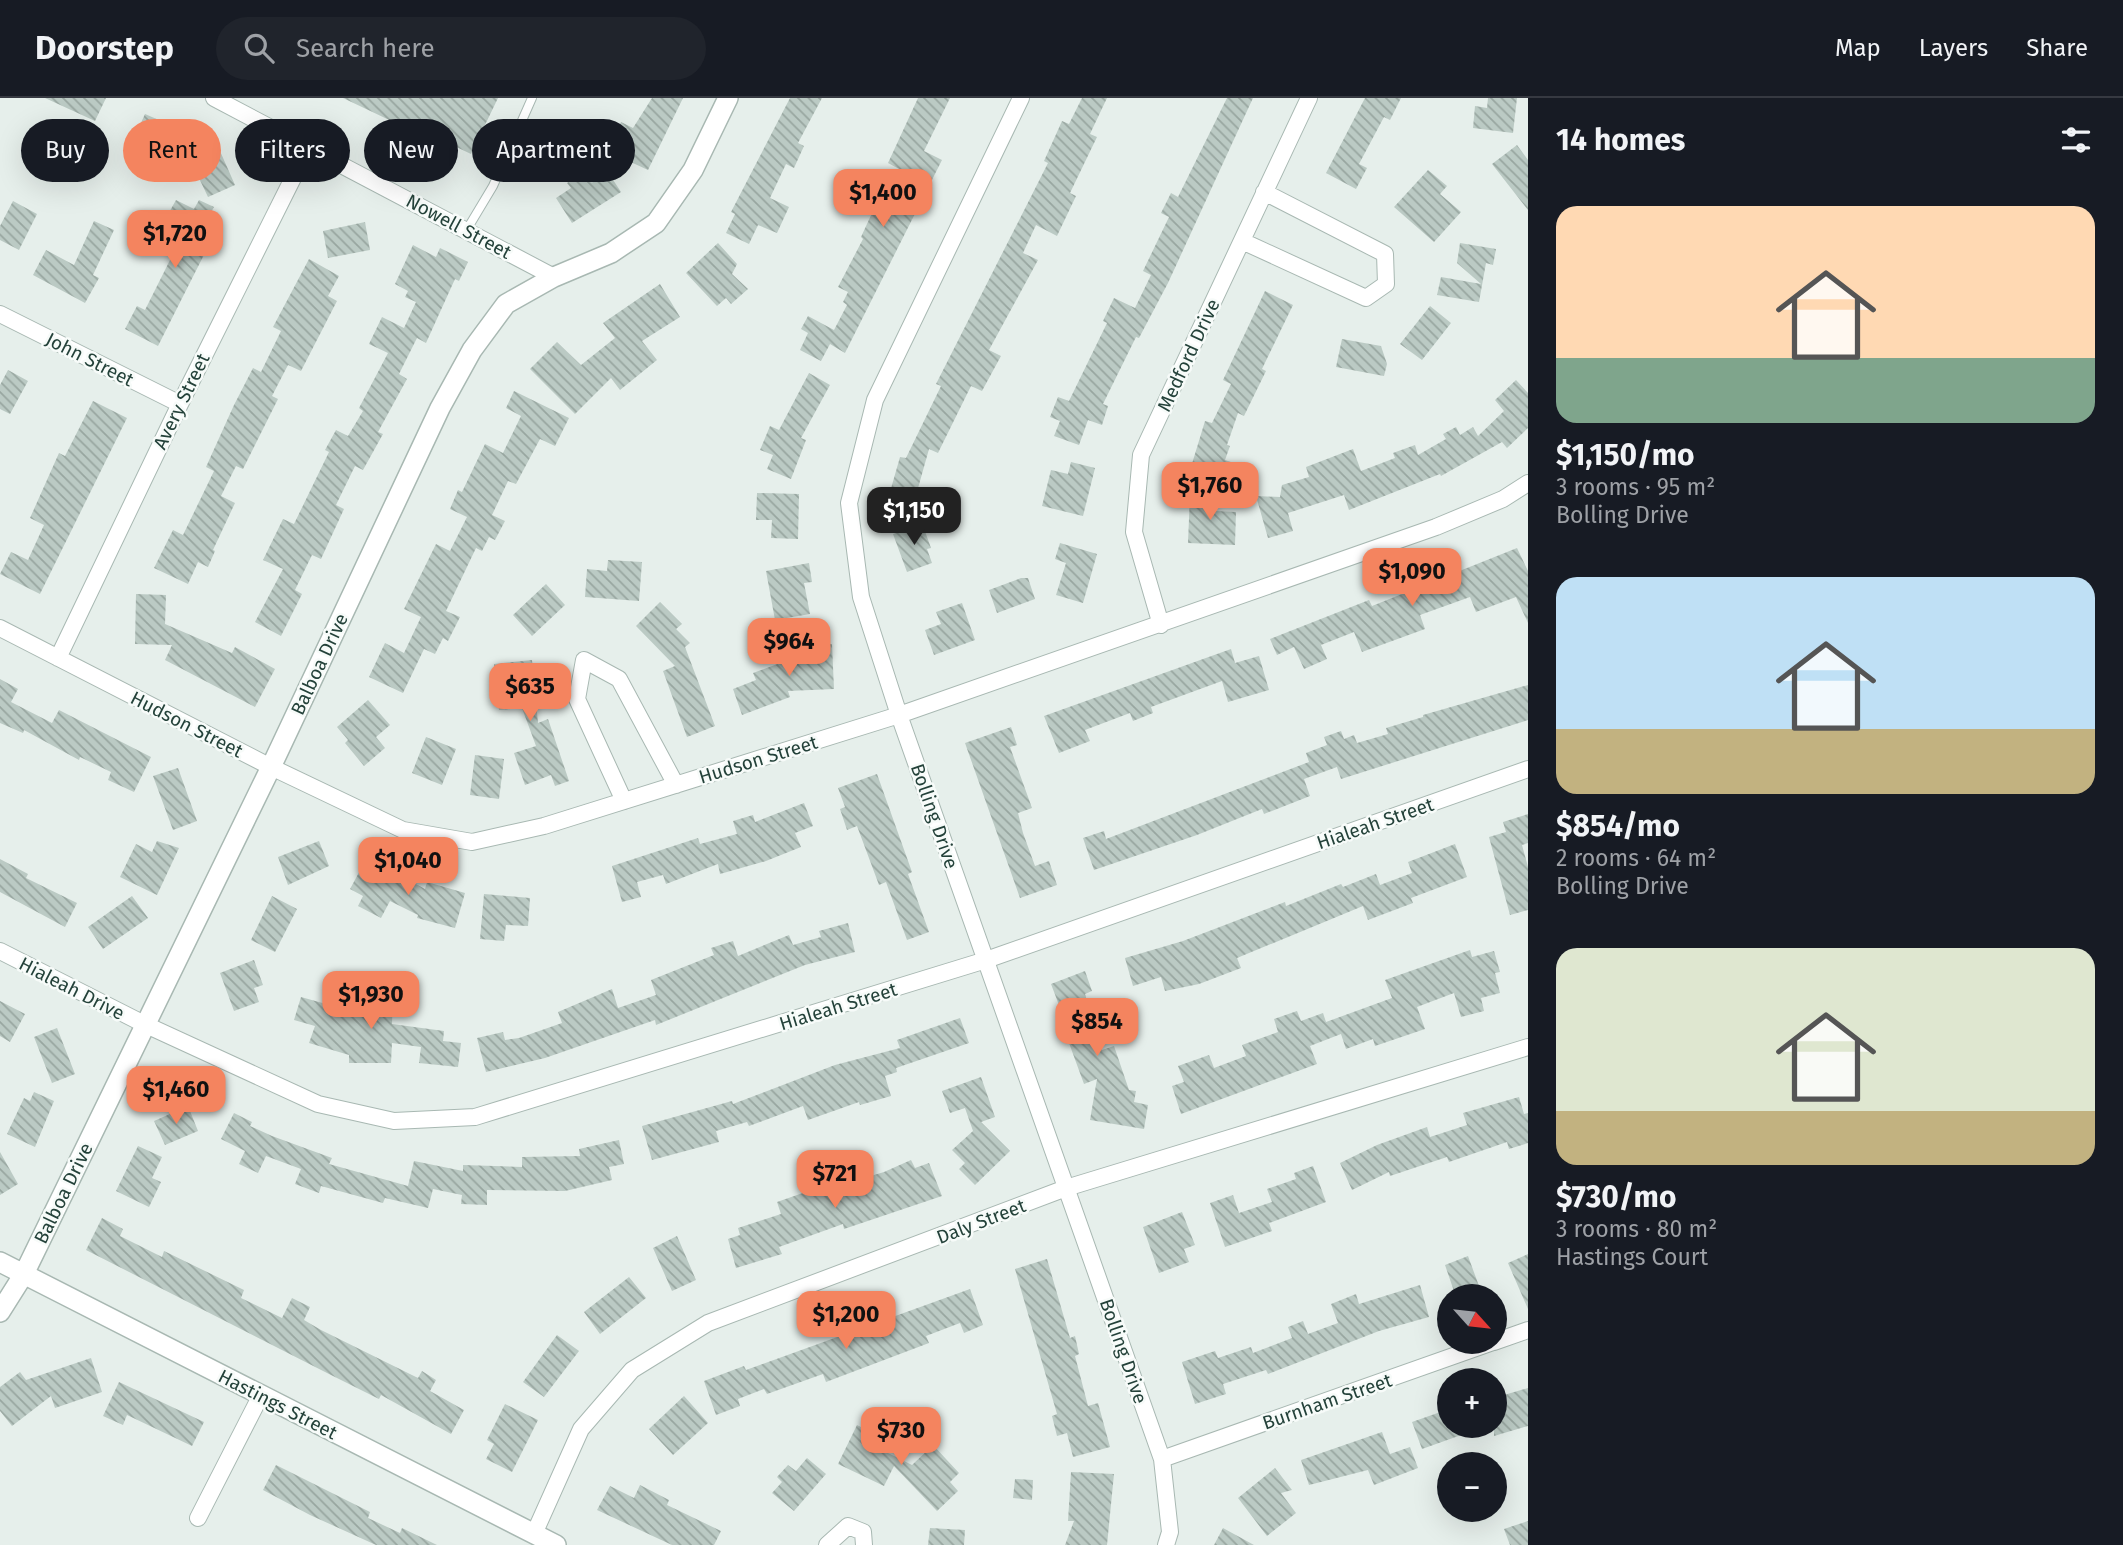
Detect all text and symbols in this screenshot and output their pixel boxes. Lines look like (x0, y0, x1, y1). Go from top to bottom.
search box (216, 17, 706, 80)
text: Doorstep (35, 28, 174, 68)
icon: search (240, 29, 278, 67)
text: Search here (296, 33, 435, 64)
text: Map (1835, 34, 1881, 62)
text: Layers (1919, 34, 1988, 62)
text: Share (2026, 34, 2088, 62)
chip: Buy (21, 119, 109, 182)
chip: Rent (123, 119, 221, 182)
chip: Filters (235, 119, 350, 182)
chip: New (364, 119, 458, 182)
chip: Apartment (472, 119, 635, 182)
icon: filters (2057, 121, 2095, 159)
text: 14 homes (1556, 122, 1685, 158)
pin: $1,400 (826, 170, 940, 229)
text: $1,400 (849, 178, 917, 206)
street label: Nowell Street (402, 189, 515, 264)
pin: $1,720 (118, 211, 232, 270)
text: $1,720 (143, 219, 207, 247)
icon: home (1763, 252, 1889, 378)
street label: Medford Drive (1152, 295, 1225, 415)
street label: John Street (42, 327, 138, 391)
street label: Avery Street (148, 349, 215, 453)
text: $1,150/mo (1556, 437, 1695, 473)
pin: $1,760 (1153, 462, 1267, 522)
text: $1,760 (1178, 471, 1242, 499)
text: 3 rooms · 95 m² (1556, 473, 1715, 501)
pin: $1,150 (857, 488, 971, 547)
text: $1,150 (883, 496, 945, 524)
text: Bolling Drive (1556, 501, 1689, 529)
pin: $1,090 (1355, 548, 1469, 608)
text: $1,090 (1378, 557, 1446, 585)
street label: Balboa Drive (286, 610, 353, 719)
pin: $964 (748, 618, 830, 678)
icon: home (1763, 623, 1889, 749)
text: $964 (763, 627, 815, 655)
pin: $635 (489, 664, 571, 723)
text: $635 (505, 672, 555, 700)
street label: Hudson Street (127, 686, 247, 763)
street label: Hudson Street (696, 730, 820, 788)
street label: Bolling Drive (906, 761, 963, 872)
street label: Hialeah Street (1314, 793, 1437, 854)
text: $854/mo (1556, 808, 1680, 844)
pin: $1,040 (351, 838, 465, 897)
text: 2 rooms · 64 m² (1556, 844, 1716, 872)
text: $1,040 (374, 846, 442, 874)
text: Bolling Drive (1556, 872, 1689, 900)
street label: Hialeah Drive (15, 952, 128, 1025)
pin: $1,930 (314, 972, 428, 1031)
street label: Hialeah Street (776, 978, 900, 1035)
text: $1,930 (338, 980, 404, 1008)
icon: home (1763, 994, 1889, 1120)
pin: $854 (1056, 998, 1138, 1058)
text: $854 (1071, 1007, 1123, 1035)
pin: $1,460 (119, 1066, 233, 1126)
text: $1,460 (143, 1075, 209, 1103)
street label: Balboa Drive (29, 1139, 98, 1247)
pin: $721 (794, 1150, 876, 1210)
text: $721 (813, 1159, 857, 1187)
text: $730/mo (1556, 1179, 1676, 1215)
street label: Daly Street (933, 1194, 1029, 1249)
text: 3 rooms · 80 m² (1556, 1215, 1717, 1243)
text: Hastings Court (1556, 1243, 1708, 1271)
north arrow (1437, 1284, 1507, 1354)
map controls (1437, 1284, 1507, 1522)
pin: $1,200 (789, 1292, 903, 1351)
street label: Bolling Drive (1095, 1296, 1152, 1407)
text: $1,200 (813, 1300, 879, 1328)
street label: Hastings Street (214, 1365, 341, 1444)
button: + (1437, 1368, 1507, 1438)
street label: Burnham Street (1259, 1369, 1395, 1434)
pin: $730 (860, 1408, 942, 1467)
text: $730 (877, 1416, 925, 1444)
button: − (1437, 1452, 1507, 1522)

